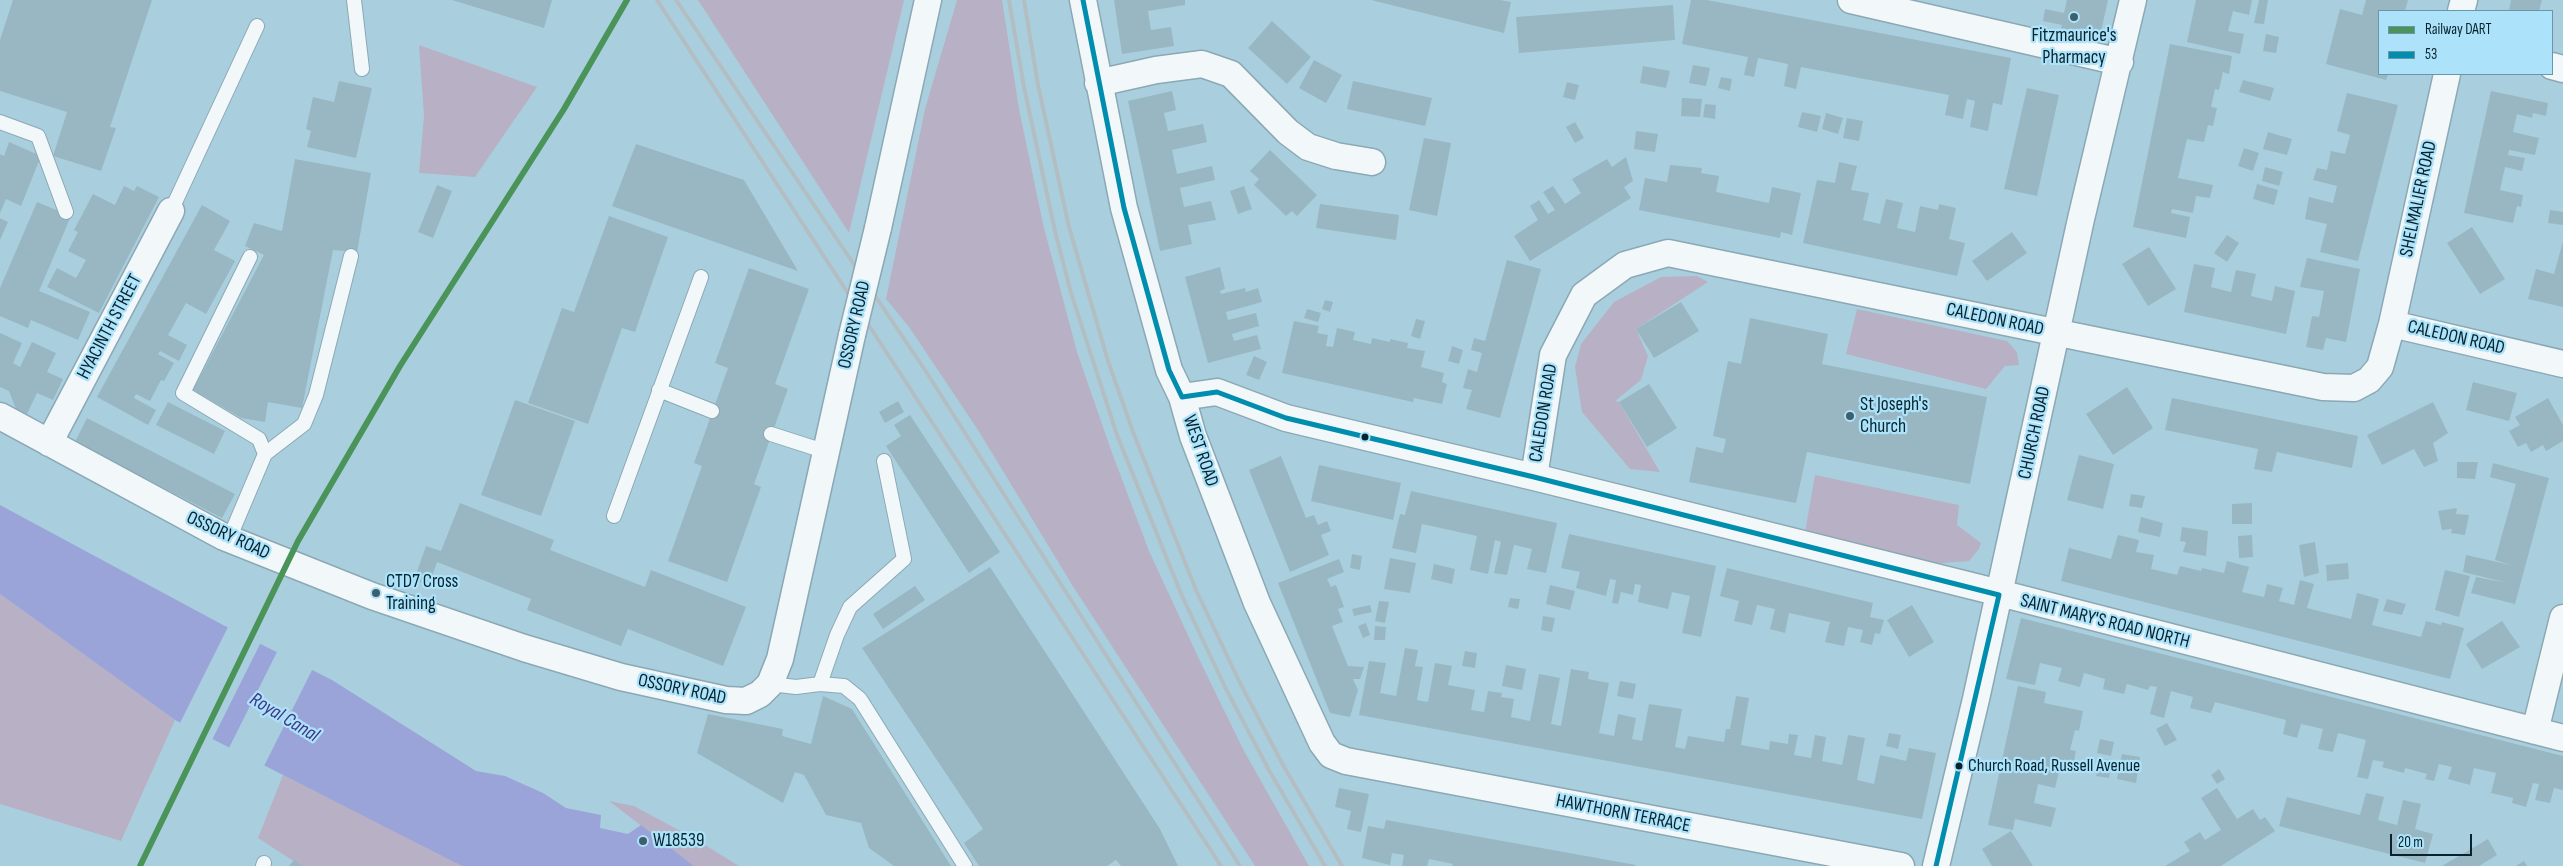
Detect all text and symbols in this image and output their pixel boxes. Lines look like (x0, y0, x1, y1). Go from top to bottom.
legend (2378, 10, 2553, 75)
marker: Fitzmaurice's Pharmacy (2068, 11, 2080, 23)
text: Railway DART (2425, 20, 2492, 39)
place label: Fitzmaurice's Pharmacy (2031, 25, 2117, 69)
text: 53 (2425, 45, 2437, 64)
street label: SHELMALIER ROAD (2396, 139, 2442, 259)
street label: HYACINTH STREET (73, 271, 147, 383)
street label: OSSORY ROAD (834, 279, 876, 371)
street label: CALEDON ROAD (1944, 299, 2046, 341)
street label: CALEDON ROAD (2405, 316, 2507, 360)
street label: CALEDON ROAD (1525, 362, 1563, 464)
street label: CHURCH ROAD (2014, 385, 2056, 481)
place label: St Joseph's Church (1860, 394, 1928, 438)
marker: St Joseph's Church (1844, 410, 1856, 422)
street label: WEST ROAD (1177, 412, 1223, 490)
unlabelled marker (1360, 432, 1370, 442)
street label: OSSORY ROAD (183, 507, 273, 565)
place label: CTD7 Cross Training (386, 571, 458, 615)
marker: CTD7 Cross Training (370, 587, 382, 599)
street label: SAINT MARY'S ROAD NORTH (2018, 590, 2192, 654)
street label: OSSORY ROAD (636, 670, 728, 710)
water label: Royal Canal (245, 688, 323, 748)
place label: Church Road, Russell Avenue (1968, 755, 2140, 777)
marker: Church Road, Russell Avenue (1954, 761, 1964, 771)
street label: HAWTHORN TERRACE (1554, 790, 1692, 838)
scale bar (2393, 824, 2476, 856)
place label: W18539 (653, 830, 704, 852)
text: 20 m (2398, 833, 2423, 852)
marker: W18539 (637, 835, 649, 847)

